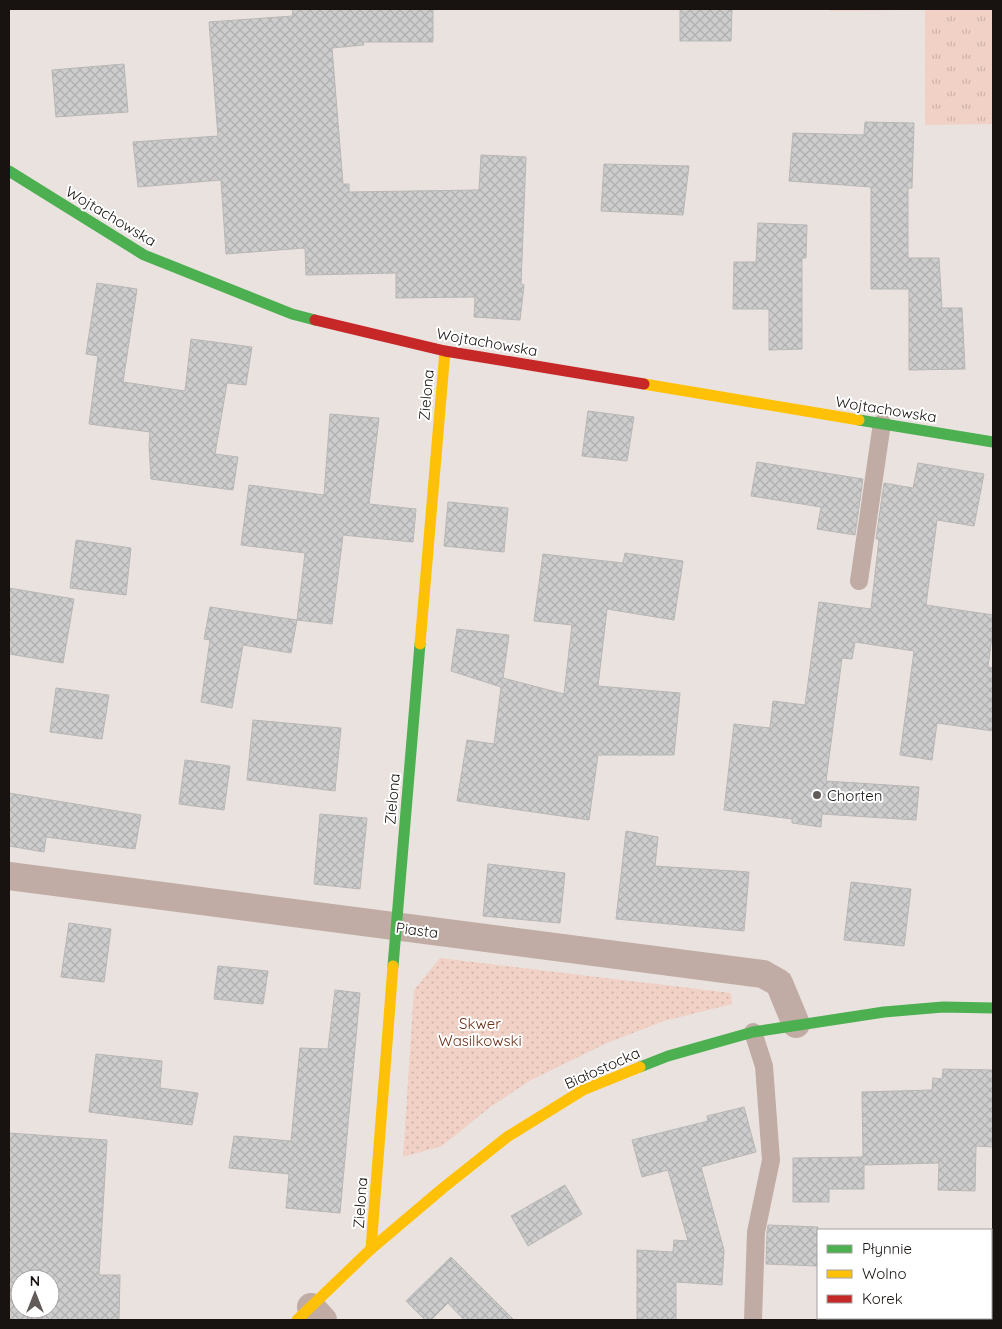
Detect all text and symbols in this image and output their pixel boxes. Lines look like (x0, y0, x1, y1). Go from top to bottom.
street label: Wojtachowska (62, 182, 160, 250)
street label: Wojtachowska (435, 324, 539, 360)
street label: Zielona (414, 369, 438, 421)
street label: Wojtachowska (834, 392, 938, 426)
street label: Zielona (380, 773, 404, 825)
place label: Chorten (827, 786, 882, 805)
marker: Chorten (811, 789, 823, 801)
street label: Piasta (395, 918, 439, 942)
park label: Skwer Wasilkowski (438, 1014, 522, 1050)
street label: Białostocka (561, 1043, 643, 1093)
street label: Zielona (349, 1177, 371, 1229)
legend (817, 1229, 992, 1319)
text: Płynnie (862, 1239, 912, 1258)
text: Wolno (862, 1264, 907, 1283)
north arrow (10, 1269, 60, 1319)
text: N (30, 1272, 40, 1290)
text: Korek (862, 1289, 903, 1308)

